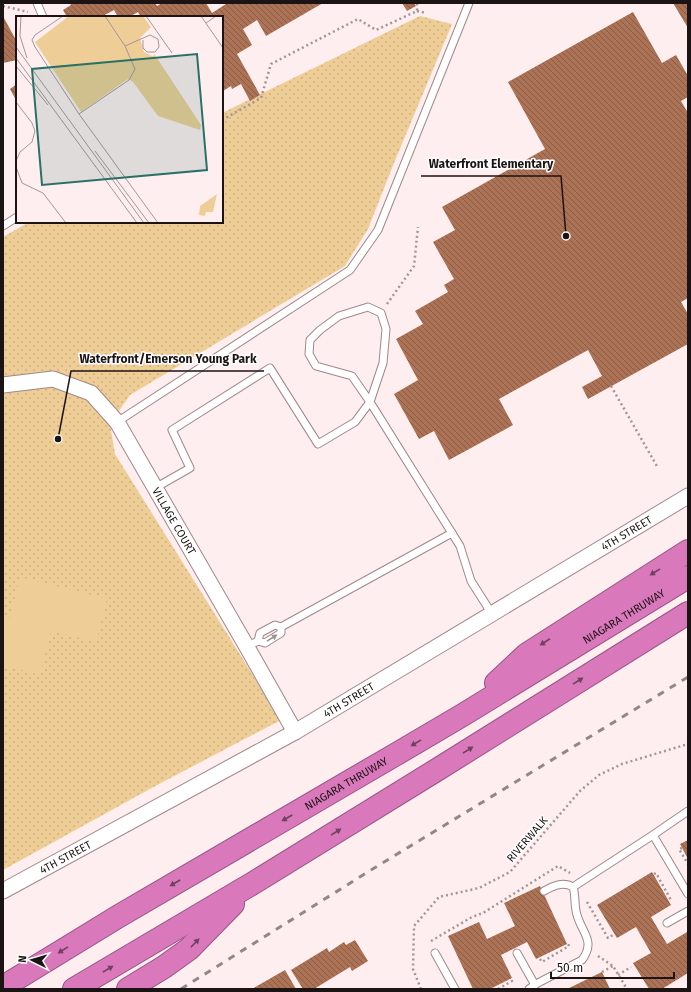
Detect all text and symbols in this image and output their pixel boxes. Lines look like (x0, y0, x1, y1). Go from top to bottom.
inset map (16, 16, 223, 223)
callout: Waterfront Elementary (421, 152, 561, 176)
text: Waterfront Elementary (429, 157, 554, 171)
callout: Waterfront/Emerson Young Park (71, 347, 264, 371)
text: Waterfront/Emerson Young Park (79, 352, 257, 366)
street label: VILLAGE COURT (149, 485, 198, 557)
street label: 4TH STREET (599, 513, 655, 554)
one-way arrow (649, 569, 661, 576)
street label: NIAGARA THRUWAY (580, 587, 668, 647)
one-way arrow (267, 634, 277, 642)
one-way arrow (540, 638, 551, 646)
one-way arrow (572, 678, 584, 685)
street label: 4TH STREET (321, 680, 377, 720)
one-way arrow (410, 739, 422, 746)
one-way arrow (463, 746, 473, 754)
street label: NIAGARA THRUWAY (302, 754, 390, 813)
street label: RIVERWALK (504, 814, 551, 865)
one-way arrow (281, 815, 293, 822)
one-way arrow (330, 828, 341, 836)
street label: 4TH STREET (37, 838, 94, 877)
one-way arrow (169, 880, 180, 887)
one-way arrow (190, 938, 200, 948)
north arrow (12, 940, 52, 980)
one-way arrow (57, 947, 69, 954)
scale bar (551, 954, 674, 980)
text: N (16, 955, 29, 963)
text: 50 m (557, 961, 583, 975)
one-way arrow (103, 965, 113, 973)

